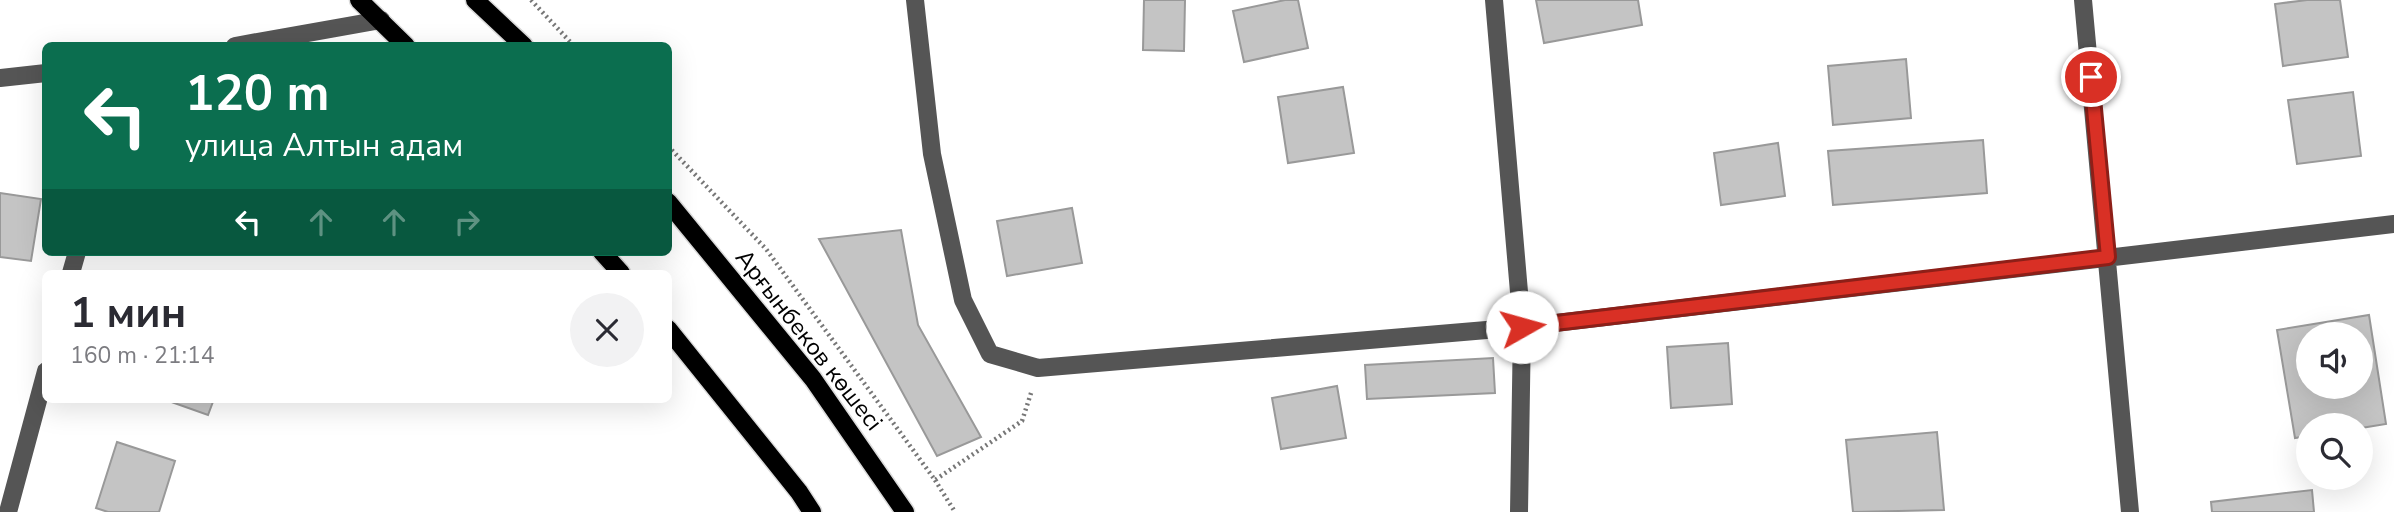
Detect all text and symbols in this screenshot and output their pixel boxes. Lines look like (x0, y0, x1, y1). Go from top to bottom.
pin (2061, 47, 2121, 107)
icon: arrive (2072, 58, 2110, 96)
text: 120 m (185, 60, 329, 127)
icon: left (70, 70, 161, 161)
text: улица Алтын адам (185, 124, 463, 167)
icon: left (229, 203, 267, 241)
icon: ahead (302, 203, 340, 241)
icon: ahead (375, 203, 413, 241)
icon: right (448, 203, 486, 241)
street label: Арғынбеков көшесі (728, 243, 890, 437)
text: 1 мин (70, 285, 186, 342)
position arrow (1485, 290, 1559, 364)
button: close (570, 293, 644, 367)
map controls (2296, 322, 2373, 490)
button: sound (2296, 322, 2373, 399)
text: 160 m · 21:14 (70, 340, 215, 371)
button: search (2296, 413, 2373, 490)

